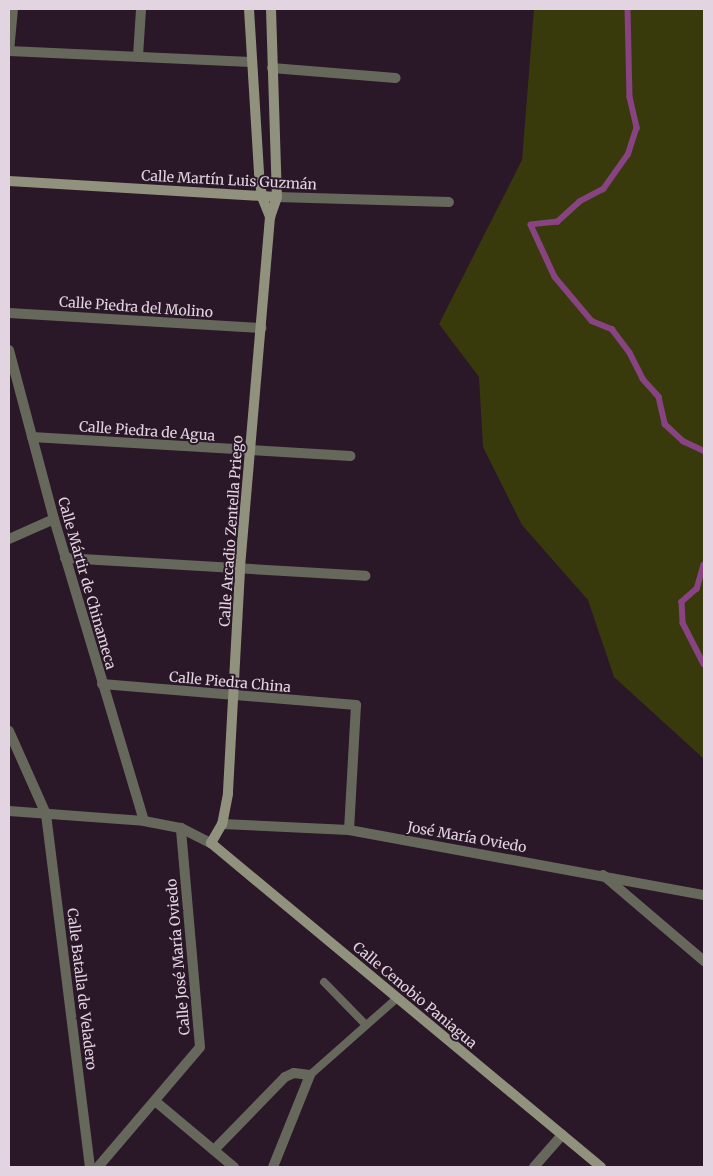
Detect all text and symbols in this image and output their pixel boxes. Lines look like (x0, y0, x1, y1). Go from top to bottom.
street label: Calle Martín Luis Guzmán (141, 167, 317, 193)
street label: Calle Piedra del Molino (59, 293, 213, 321)
street label: Calle Piedra de Agua (78, 418, 216, 444)
street label: Calle Arcadio Zentella Priego (216, 435, 246, 627)
street label: Calle Mártir de Chinameca (54, 495, 120, 671)
street label: Calle Piedra China (168, 668, 292, 696)
street label: José María Oviedo (406, 818, 528, 856)
street label: Calle José María Oviedo (163, 878, 193, 1036)
street label: Calle Batalla de Veladero (64, 907, 100, 1071)
street label: Calle Cenobio Paniagua (350, 938, 480, 1052)

